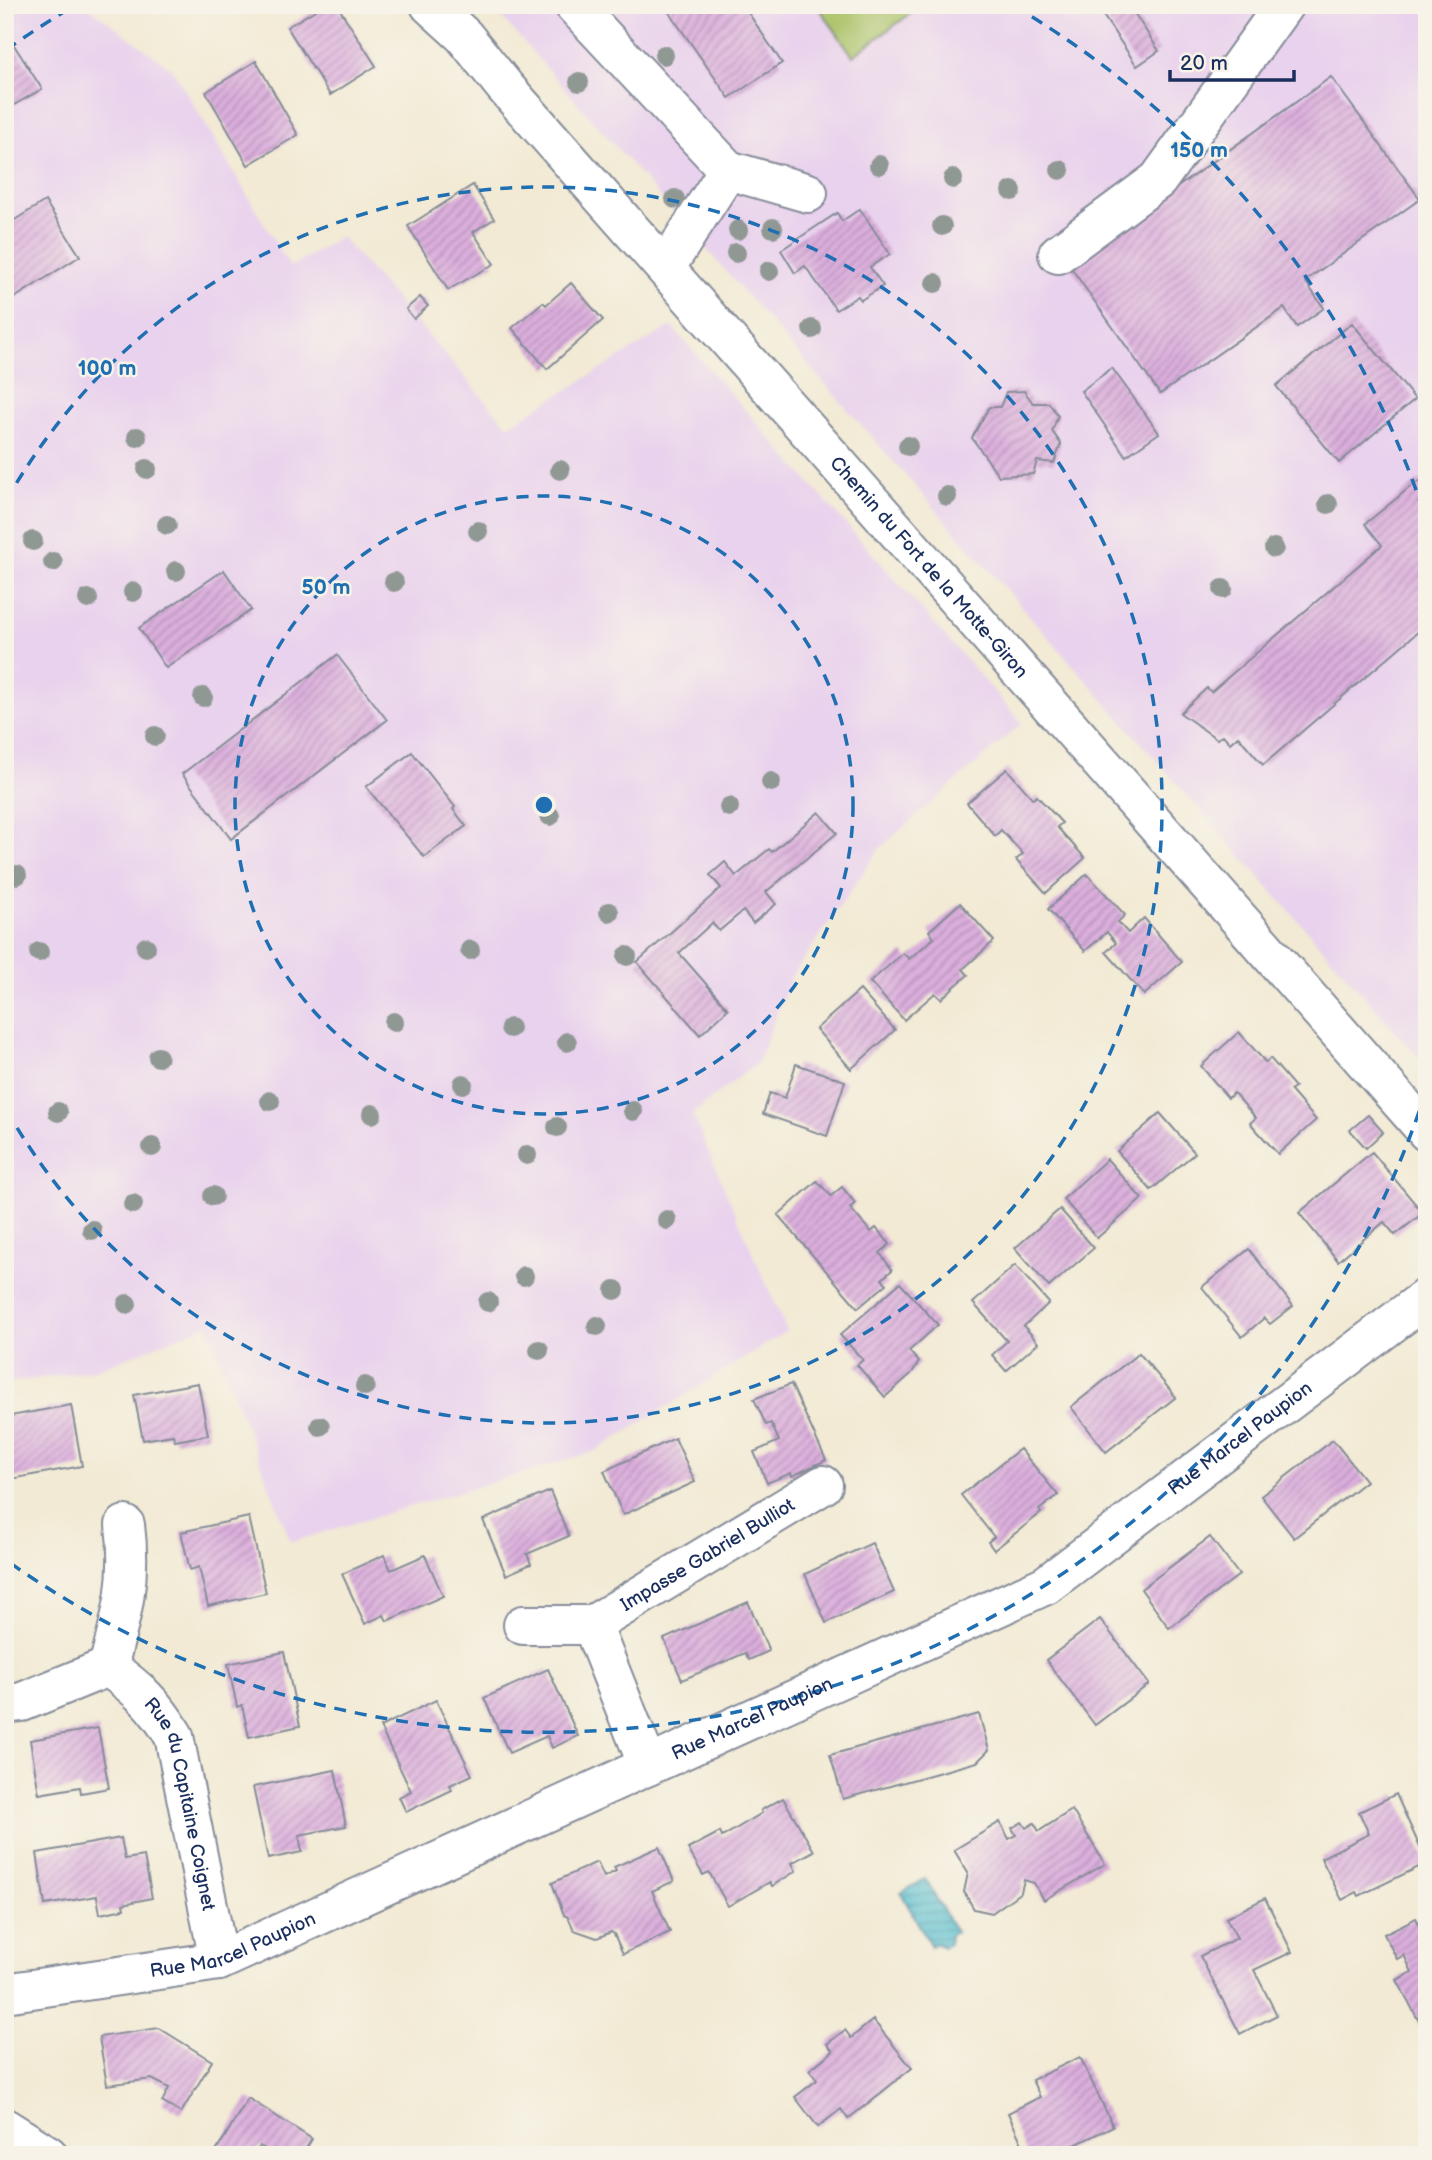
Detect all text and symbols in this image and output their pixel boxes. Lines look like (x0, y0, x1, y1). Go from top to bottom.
scale bar (1170, 38, 1294, 82)
text: 20 m (1180, 51, 1228, 76)
text: 150 m (1170, 138, 1228, 163)
text: 100 m (78, 356, 136, 381)
street label: Chemin du Fort de la Motte-Giron (825, 452, 1033, 683)
text: 50 m (302, 575, 350, 600)
centre of rings (532, 793, 556, 817)
street label: Rue Marcel Paupion (1163, 1377, 1317, 1500)
street label: Impasse Gabriel Bulliot (616, 1493, 799, 1616)
street label: Rue Marcel Paupion (668, 1672, 836, 1765)
street label: Rue du Capitaine Coignet (139, 1693, 220, 1913)
street label: Rue Marcel Paupion (148, 1907, 319, 1983)

